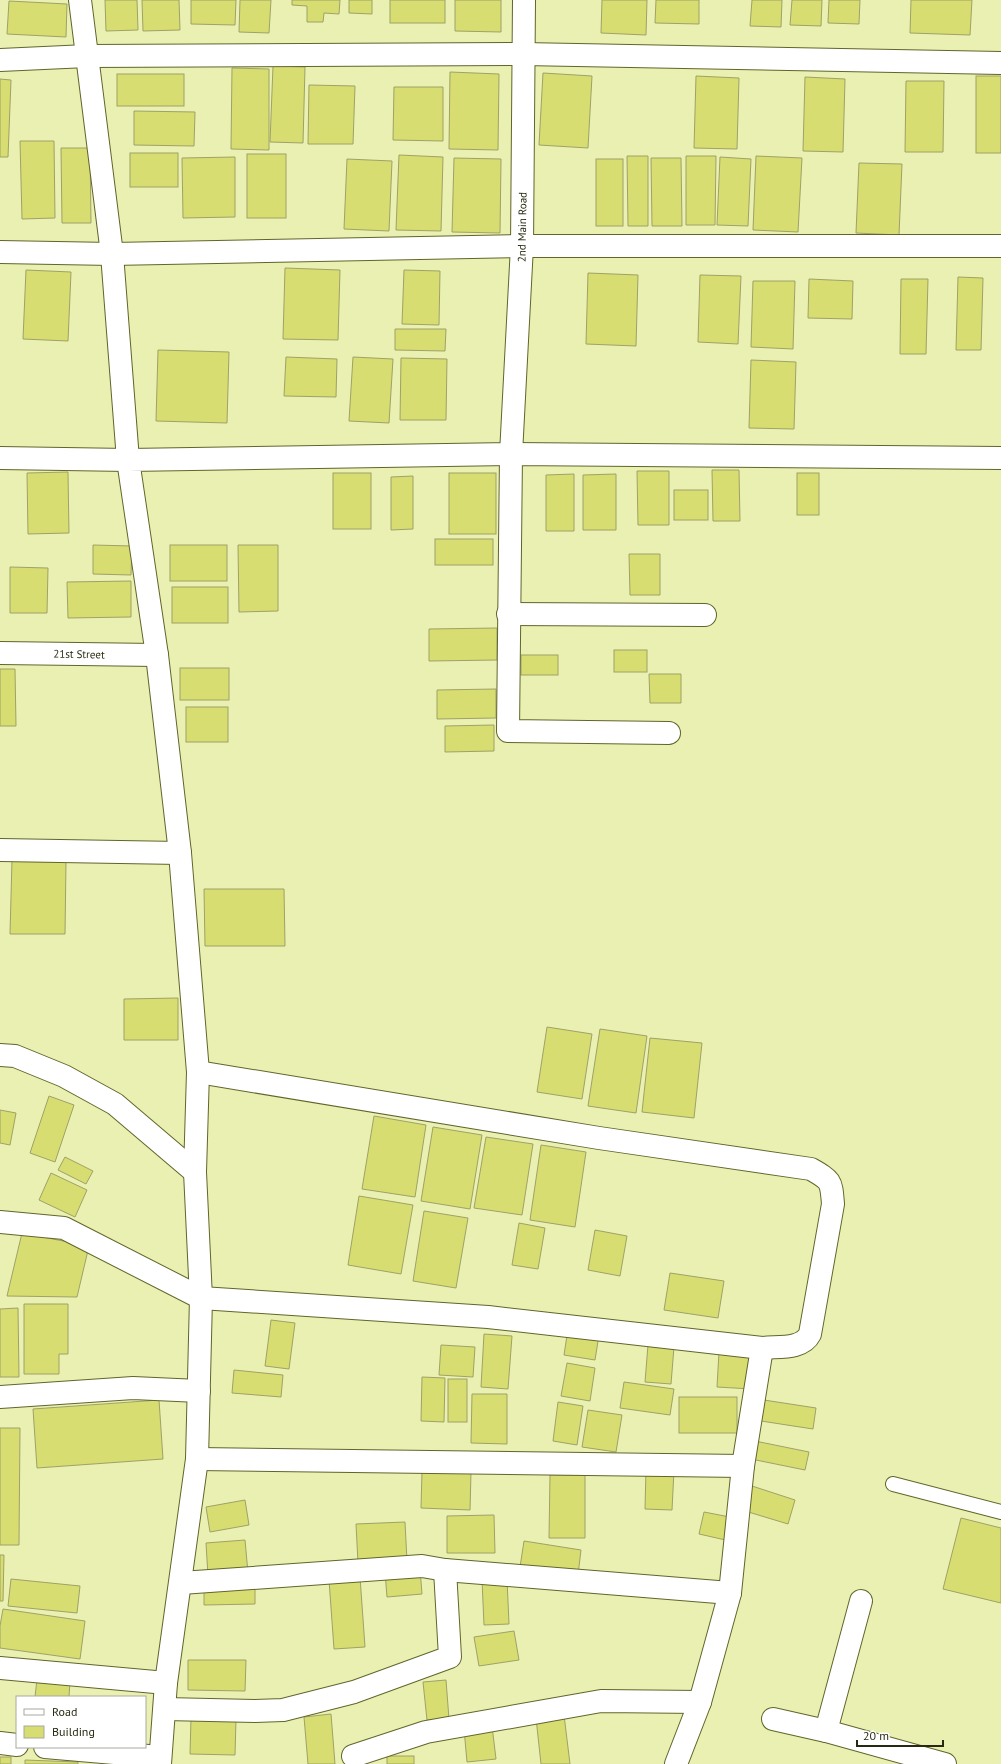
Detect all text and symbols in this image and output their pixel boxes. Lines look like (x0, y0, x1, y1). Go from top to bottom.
street label: 2nd Main Road (514, 192, 530, 262)
street label: 21st Street (53, 647, 105, 661)
legend (16, 1696, 146, 1748)
text: Road (52, 1704, 77, 1719)
scale bar (857, 1722, 943, 1748)
text: Building (52, 1724, 95, 1739)
text: 20 m (863, 1728, 889, 1743)

